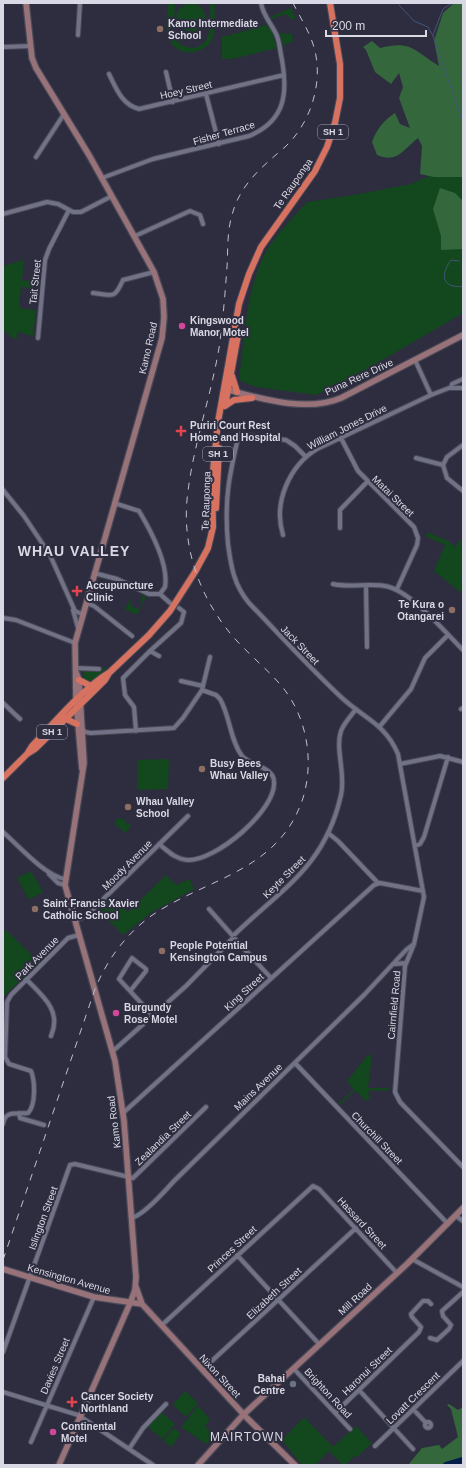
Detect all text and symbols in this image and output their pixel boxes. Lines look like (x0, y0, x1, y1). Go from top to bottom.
scale bar (326, 12, 426, 38)
place label: Kamo Intermediate School (168, 18, 258, 41)
text: 200 m (332, 19, 365, 33)
marker: Kamo Intermediate School (155, 24, 165, 34)
street label: Hoey Street (159, 79, 213, 101)
street label: Fisher Terrace (192, 119, 257, 147)
road number: SH 1 (318, 125, 348, 139)
street label: Te Rauponga (271, 156, 315, 212)
street label: Tait Street (27, 259, 43, 305)
place label: Kingswood Manor Motel (190, 315, 249, 338)
street label: Kamo Road (137, 321, 159, 375)
marker: Kingswood Manor Motel (177, 321, 187, 331)
street label: Puna Rere Drive (323, 356, 395, 398)
street label: William Jones Drive (305, 402, 389, 452)
place label: Puriri Court Rest Home and Hospital (190, 420, 281, 443)
marker: Puriri Court Rest Home and Hospital (175, 425, 187, 437)
road number: SH 1 (203, 447, 233, 461)
street label: Te Rauponga (199, 471, 213, 531)
street label: Matai Street (370, 473, 416, 519)
district label: WHAU VALLEY (18, 543, 130, 559)
place label: Accupuncture Clinic (86, 580, 154, 603)
marker: Accupuncture Clinic (71, 585, 83, 597)
place label: Te Kura o Otangarei (397, 599, 444, 622)
marker: Te Kura o Otangarei (447, 605, 457, 615)
street label: Jack Street (279, 623, 321, 667)
road number: SH 1 (37, 725, 67, 739)
place label: Busy Bees Whau Valley (210, 758, 269, 781)
marker: Busy Bees Whau Valley (197, 764, 207, 774)
place label: Whau Valley School (136, 796, 195, 819)
marker: Whau Valley School (123, 802, 133, 812)
street label: Moody Avenue (100, 837, 155, 892)
street label: Keyte Street (261, 853, 308, 900)
place label: Saint Francis Xavier Catholic School (43, 898, 139, 921)
marker: Saint Francis Xavier Catholic School (30, 904, 40, 914)
street label: Park Avenue (13, 934, 61, 982)
place label: People Potential Kensington Campus (170, 940, 268, 963)
marker: People Potential Kensington Campus (157, 946, 167, 956)
street label: Cairnfield Road (386, 970, 402, 1040)
street label: King Street (222, 971, 266, 1013)
place label: Burgundy Rose Motel (124, 1002, 178, 1025)
marker: Burgundy Rose Motel (111, 1008, 121, 1018)
street label: Mains Avenue (232, 1061, 285, 1113)
street label: Kamo Road (105, 1095, 123, 1149)
street label: Zealandia Street (133, 1108, 193, 1167)
street label: Churchill Street (349, 1110, 405, 1167)
street label: Islington Street (26, 1185, 60, 1251)
street label: Hassard Street (335, 1195, 389, 1251)
street label: Princes Street (205, 1223, 259, 1274)
street label: Kensington Avenue (26, 1262, 112, 1296)
street label: Elizabeth Street (244, 1265, 304, 1321)
street label: Mill Road (336, 1281, 374, 1317)
street label: Davies Street (38, 1336, 72, 1396)
street label: Haronui Street (340, 1344, 394, 1397)
street label: Nixon Street (197, 1352, 243, 1400)
street label: Brighton Road (302, 1366, 354, 1420)
street label: Lovatt Crescent (384, 1370, 442, 1426)
place label: Bahai Centre (253, 1373, 285, 1396)
marker: Bahai Centre (288, 1379, 298, 1389)
place label: Cancer Society Northland (81, 1391, 154, 1414)
marker: Cancer Society Northland (66, 1396, 78, 1408)
place label: Continental Motel (61, 1421, 116, 1444)
marker: Continental Motel (48, 1427, 58, 1437)
district label: MAIRTOWN (210, 1430, 284, 1444)

